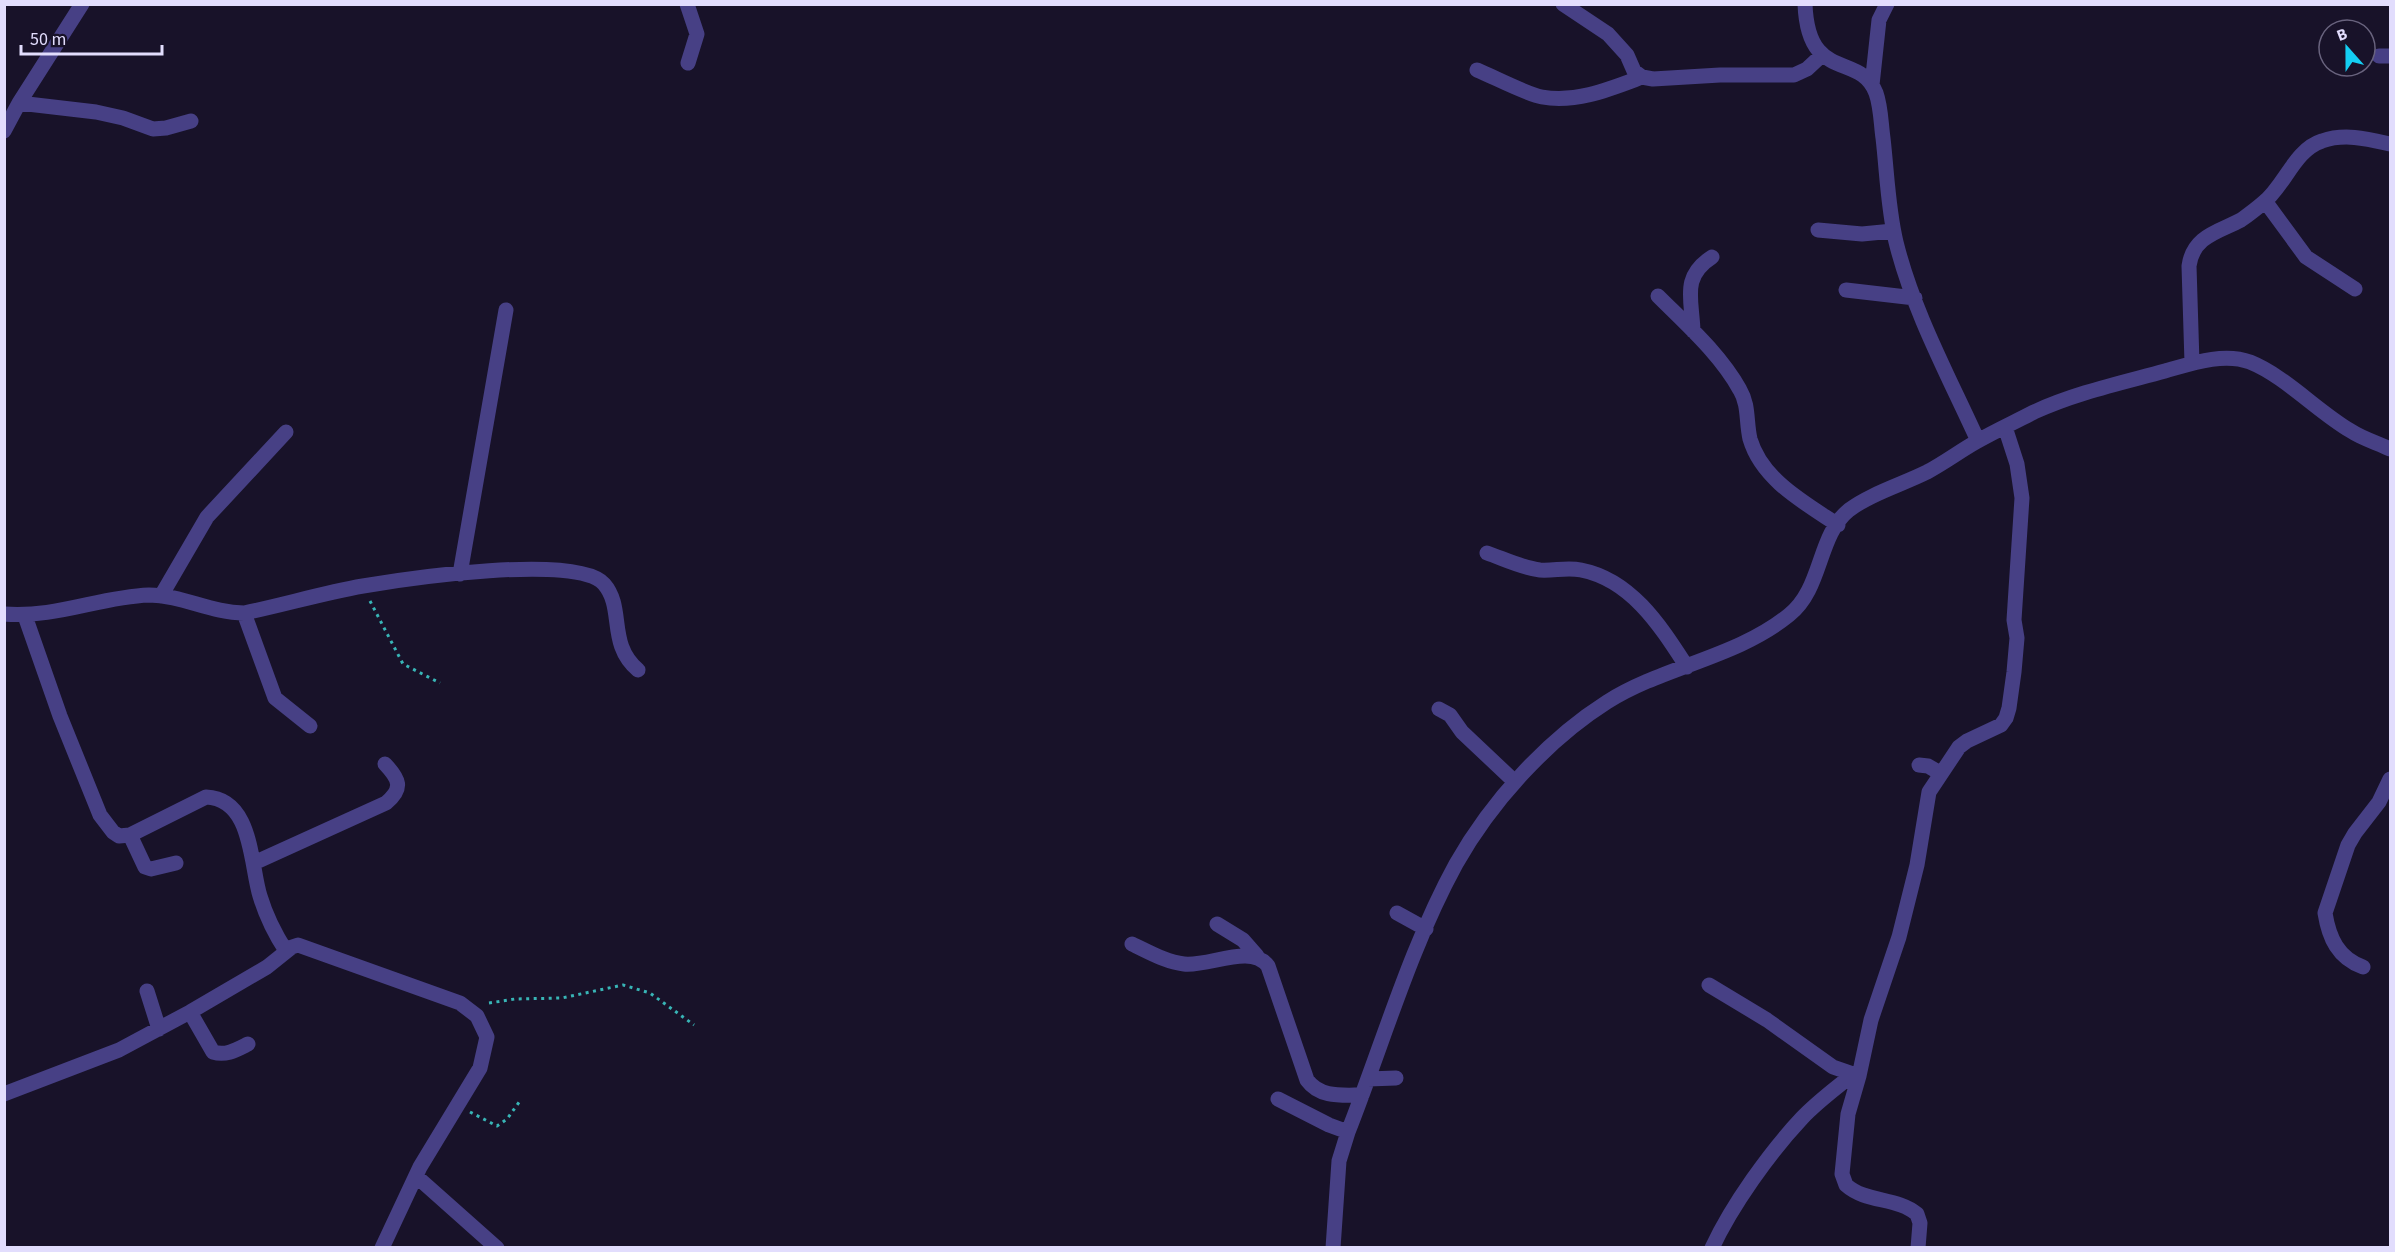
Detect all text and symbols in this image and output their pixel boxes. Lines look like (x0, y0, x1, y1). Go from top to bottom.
scale bar (21, 18, 162, 56)
north arrow (2317, 18, 2377, 78)
text: B (2334, 23, 2351, 47)
text: 50 m (30, 27, 66, 52)

